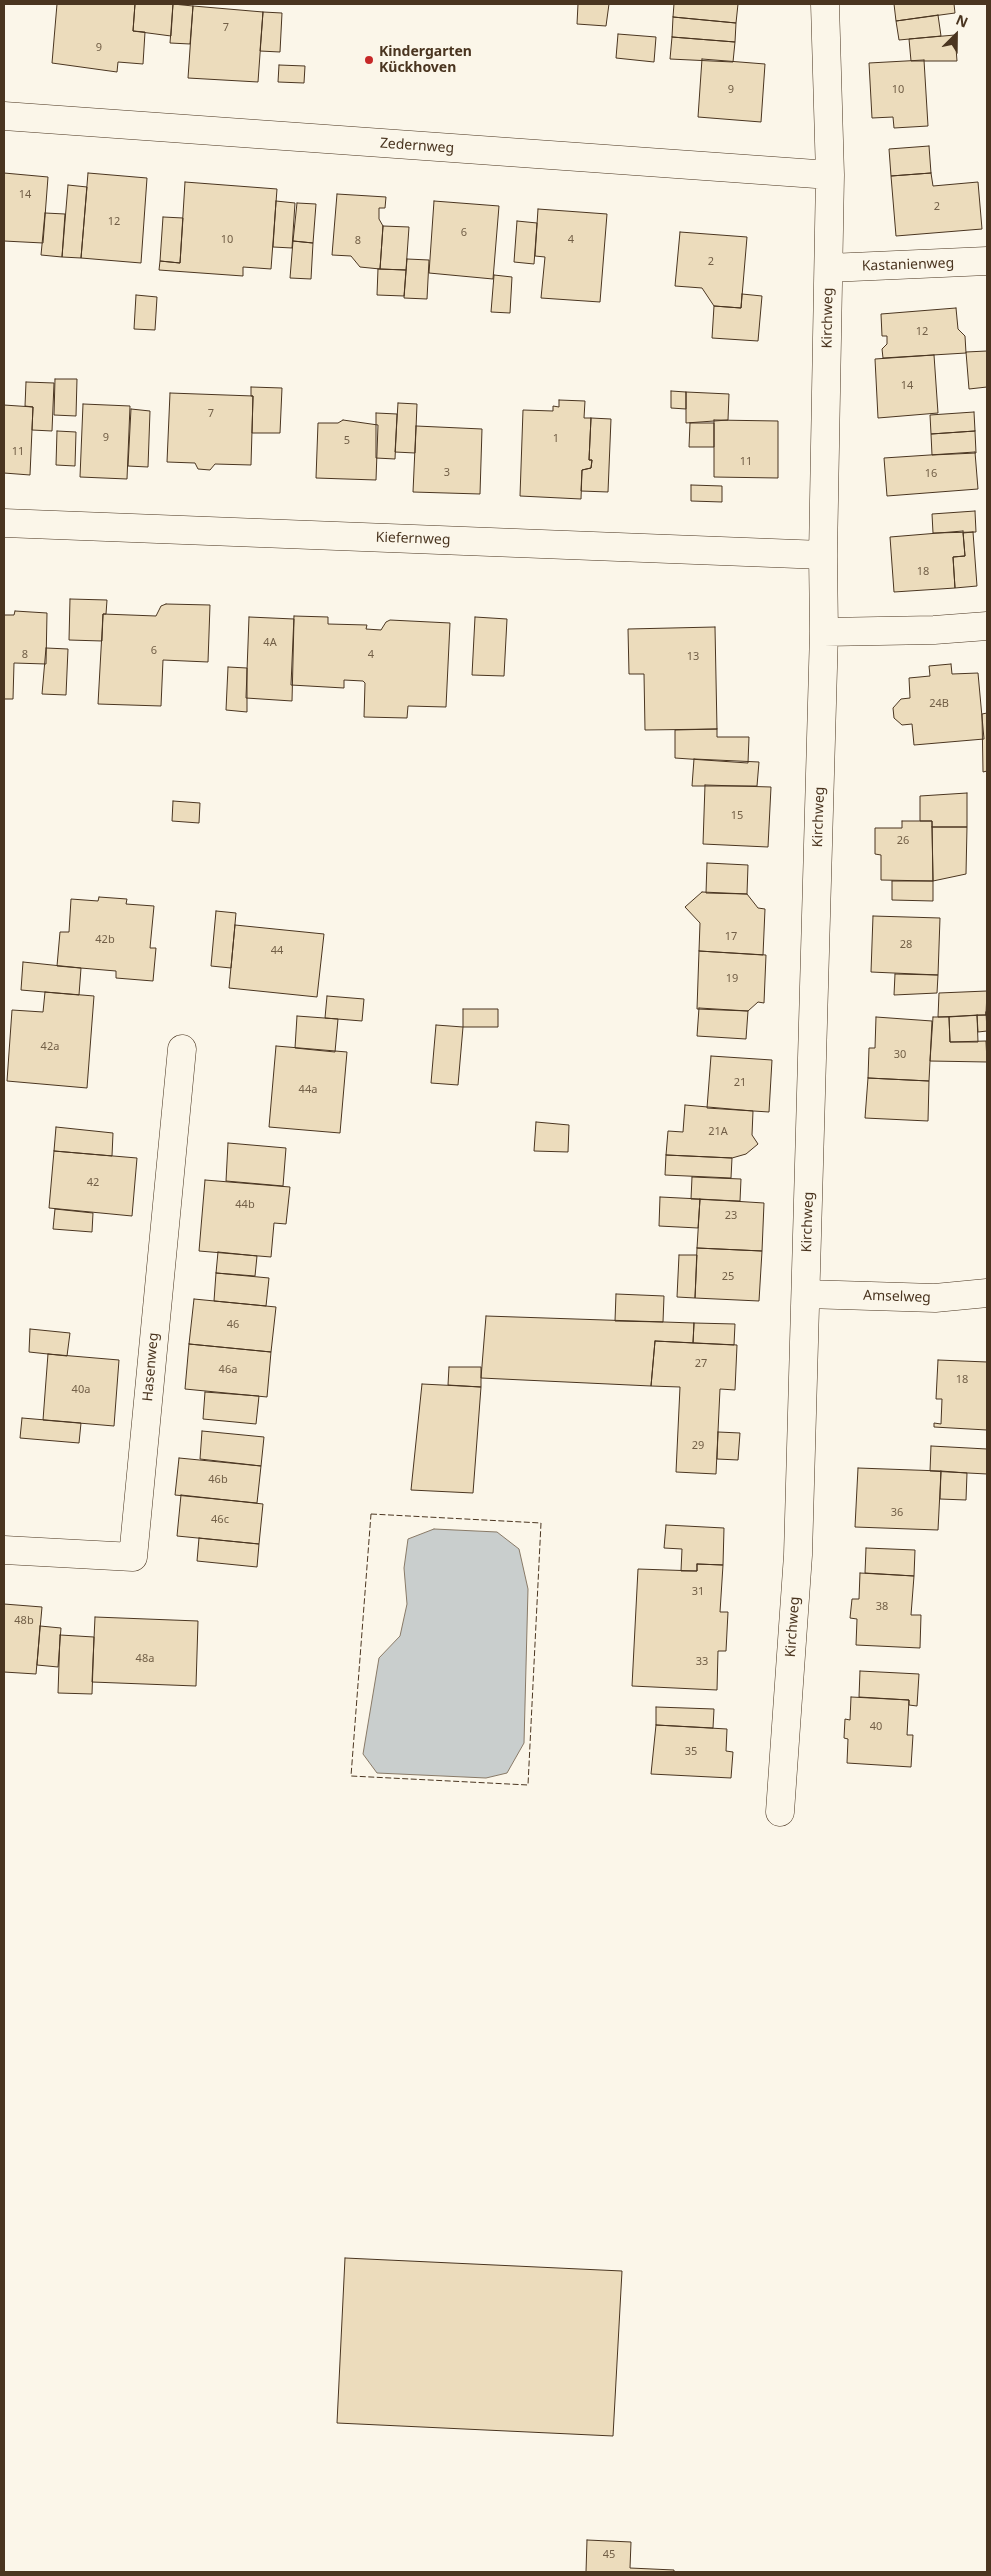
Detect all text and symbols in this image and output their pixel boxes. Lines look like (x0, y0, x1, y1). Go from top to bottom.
north arrow (931, 10, 981, 60)
text: N (953, 10, 971, 32)
house number: 7 (223, 21, 229, 35)
house number: 9 (96, 41, 102, 55)
place label: Kindergarten Kückhoven (379, 44, 472, 76)
marker: Kindergarten Kückhoven (363, 54, 375, 66)
house number: 9 (728, 83, 734, 97)
house number: 10 (892, 83, 904, 97)
street label: Zedernweg (379, 135, 455, 157)
house number: 14 (19, 188, 31, 202)
house number: 2 (934, 200, 940, 214)
house number: 12 (108, 215, 120, 229)
house number: 6 (461, 226, 467, 240)
house number: 10 (221, 233, 233, 247)
house number: 4 (568, 233, 574, 247)
house number: 8 (355, 234, 361, 248)
house number: 2 (708, 255, 714, 269)
street label: Kastanienweg (862, 255, 954, 275)
street label: Kirchweg (819, 288, 837, 348)
house number: 12 (916, 325, 928, 339)
house number: 14 (901, 379, 913, 393)
house number: 7 (208, 407, 214, 421)
house number: 9 (103, 431, 109, 445)
house number: 1 (553, 432, 559, 446)
house number: 5 (344, 434, 350, 448)
house number: 11 (12, 445, 24, 459)
house number: 11 (740, 455, 752, 469)
house number: 3 (444, 466, 450, 480)
house number: 16 (925, 467, 937, 481)
street label: Kiefernweg (375, 529, 451, 549)
house number: 18 (917, 565, 929, 579)
house number: 4A (263, 636, 277, 650)
house number: 6 (151, 644, 157, 658)
house number: 8 (22, 648, 28, 662)
house number: 4 (368, 648, 374, 662)
house number: 13 (687, 650, 699, 664)
house number: 24B (929, 697, 949, 711)
street label: Kirchweg (810, 786, 828, 848)
house number: 15 (731, 809, 743, 823)
house number: 26 (897, 834, 909, 848)
house number: 17 (725, 930, 737, 944)
house number: 42b (95, 933, 115, 947)
house number: 28 (900, 938, 912, 952)
house number: 44 (271, 944, 283, 958)
house number: 19 (726, 972, 738, 986)
house number: 42a (41, 1040, 59, 1054)
house number: 30 (894, 1048, 906, 1062)
house number: 21 (734, 1076, 746, 1090)
house number: 44a (299, 1083, 317, 1097)
house number: 21A (708, 1125, 728, 1139)
house number: 42 (87, 1176, 99, 1190)
street label: Kirchweg (799, 1191, 817, 1253)
house number: 44b (235, 1198, 255, 1212)
house number: 23 (725, 1209, 737, 1223)
house number: 25 (722, 1270, 734, 1284)
street label: Amselweg (863, 1287, 931, 1307)
house number: 46 (227, 1318, 239, 1332)
street label: Hasenweg (140, 1332, 162, 1402)
house number: 27 (695, 1357, 707, 1371)
house number: 46a (219, 1363, 237, 1377)
house number: 18 (956, 1373, 968, 1387)
house number: 40a (72, 1383, 90, 1397)
house number: 29 (692, 1439, 704, 1453)
house number: 46b (208, 1473, 228, 1487)
house number: 36 (891, 1506, 903, 1520)
house number: 46c (211, 1513, 229, 1527)
house number: 31 (692, 1585, 704, 1599)
street label: Kirchweg (783, 1596, 803, 1658)
house number: 38 (876, 1600, 888, 1614)
house number: 48b (14, 1614, 34, 1628)
house number: 48a (136, 1652, 154, 1666)
house number: 33 (696, 1655, 708, 1669)
house number: 40 (870, 1720, 882, 1734)
house number: 35 (685, 1745, 697, 1759)
house number: 45 (603, 2548, 615, 2562)

